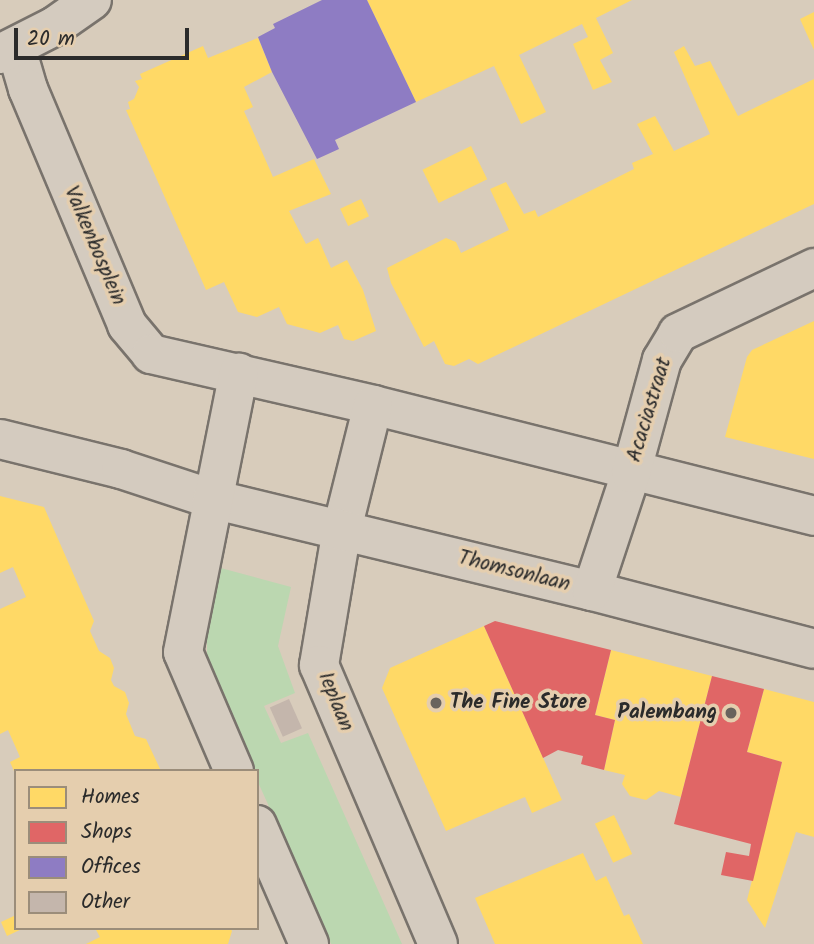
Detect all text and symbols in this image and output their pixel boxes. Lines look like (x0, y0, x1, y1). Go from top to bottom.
scale bar (18, 14, 192, 58)
text: 20 m (27, 23, 75, 56)
street label: Valkenbosplein (58, 183, 130, 309)
street label: Acaciastraat (622, 355, 678, 465)
street label: Thomsonlaan (455, 546, 573, 598)
street label: Ieplaan (312, 669, 358, 735)
place label: The Fine Store (450, 690, 587, 716)
marker: The Fine Store (428, 695, 444, 711)
place label: Palembang (617, 700, 717, 726)
marker: Palembang (723, 705, 739, 721)
legend (14, 769, 259, 930)
text: Homes (81, 781, 140, 814)
text: Shops (81, 816, 132, 849)
text: Offices (81, 851, 141, 884)
text: Other (81, 886, 130, 919)

